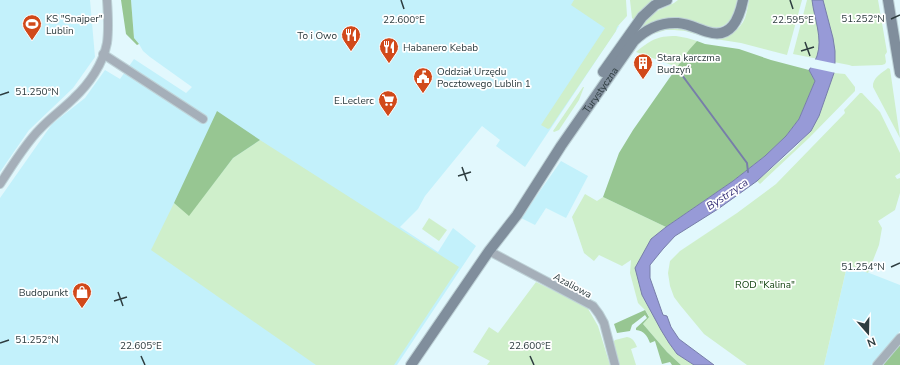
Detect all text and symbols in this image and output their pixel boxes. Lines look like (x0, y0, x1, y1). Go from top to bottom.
place label: KS "Snajper" Lublin (46, 12, 103, 38)
text: 51.252°N (841, 12, 885, 26)
sports icon: KS "Snajper" Lublin (21, 13, 43, 41)
text: 22.600°E (383, 13, 425, 27)
text: 22.595°E (772, 13, 814, 27)
restaurant icon: To i Owo (340, 24, 362, 52)
place label: To i Owo (297, 29, 337, 43)
restaurant icon: Habanero Kebab (378, 36, 400, 64)
place label: Habanero Kebab (403, 41, 478, 55)
place label: Stara karczma Budzyń (657, 51, 720, 77)
building icon: Stara karczma Budzyń (632, 52, 654, 80)
street label: Turystyczna (580, 64, 622, 116)
place label: Oddział Urzędu Pocztowego Lublin 1 (437, 65, 531, 91)
public building icon: Oddział Urzędu Pocztowego Lublin 1 (412, 66, 434, 94)
text: 51.250°N (15, 85, 59, 99)
supermarket icon: E.Leclerc (377, 89, 399, 117)
place label: E.Leclerc (334, 94, 374, 108)
water label: Bystrzyca (703, 175, 751, 214)
text: 51.254°N (841, 260, 885, 274)
street label: Azaliowa (551, 270, 594, 302)
park label: ROD "Kalina" (735, 278, 795, 292)
shop icon: Budopunkt (71, 281, 93, 309)
place label: Budopunkt (19, 286, 68, 300)
north arrow (848, 313, 888, 353)
text: 51.252°N (15, 333, 59, 347)
text: N (865, 333, 878, 350)
text: 22.605°E (120, 339, 162, 353)
text: 22.600°E (509, 339, 551, 353)

